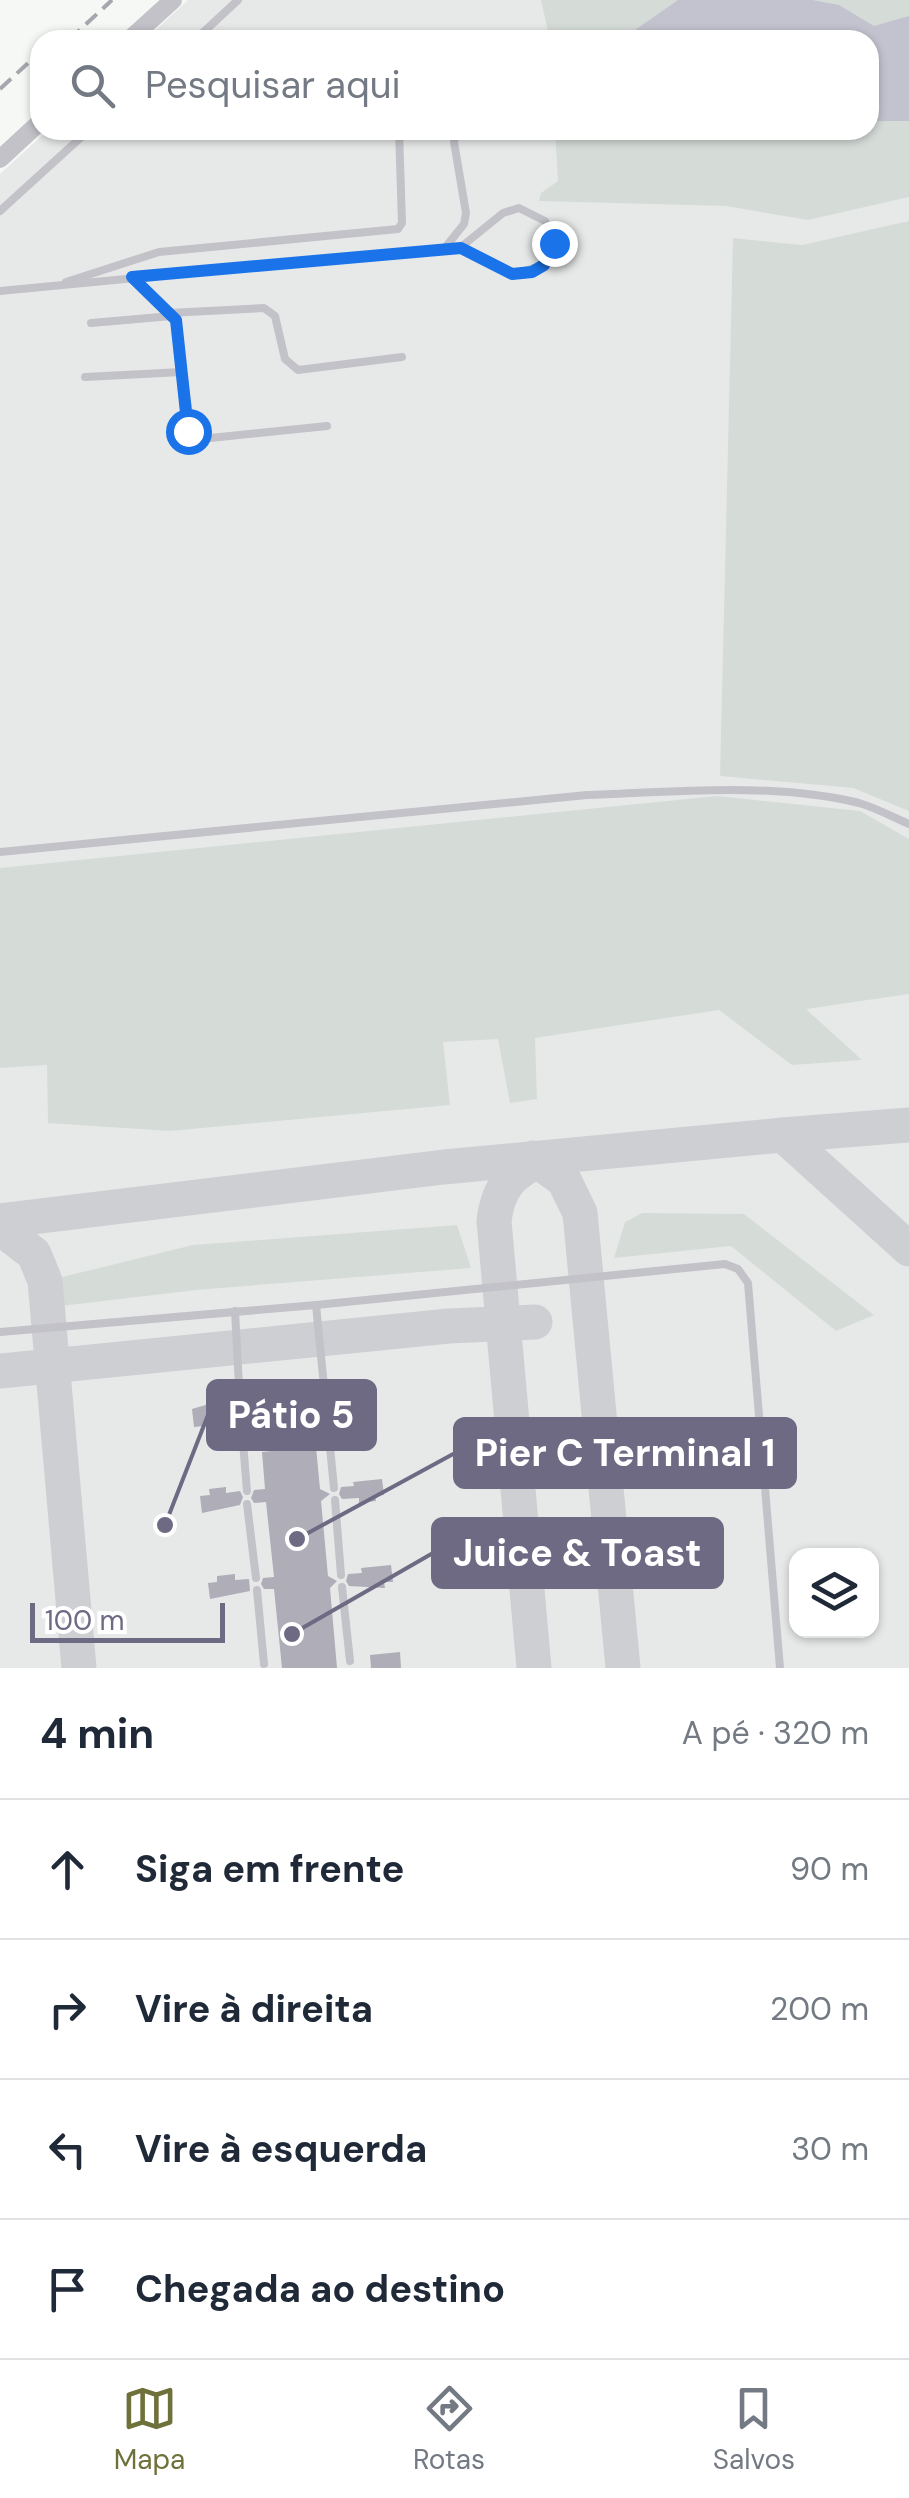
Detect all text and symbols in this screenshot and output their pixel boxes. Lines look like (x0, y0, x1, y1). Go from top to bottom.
search box (30, 30, 879, 140)
icon: search (65, 58, 120, 113)
text: Pesquisar aqui (145, 60, 401, 110)
route end (532, 221, 578, 267)
route start (166, 409, 212, 455)
callout: Pátio 5 (208, 1381, 375, 1449)
text: Pátio 5 (228, 1390, 354, 1440)
callout: Pier C Terminal 1 (455, 1419, 795, 1487)
text: Pier C Terminal 1 (475, 1428, 775, 1478)
callout: Juice & Toast (433, 1519, 722, 1587)
text: Juice & Toast (453, 1528, 701, 1578)
map controls (789, 1548, 879, 1638)
button: layers (789, 1548, 879, 1638)
scale bar (30, 1598, 225, 1642)
text: 100 m (45, 1602, 124, 1639)
text: 4 min (40, 1706, 154, 1761)
text: A pé · 320 m (682, 1712, 869, 1754)
icon: ahead (40, 1842, 95, 1897)
text: Siga em frente (135, 1844, 404, 1894)
text: 90 m (790, 1848, 869, 1890)
icon: right (40, 1982, 95, 2037)
text: Vire à direita (135, 1984, 373, 2034)
text: 200 m (770, 1988, 869, 2030)
icon: left (40, 2122, 95, 2177)
text: Vire à esquerda (135, 2124, 427, 2174)
text: 30 m (791, 2128, 869, 2170)
icon: arrive (40, 2262, 95, 2317)
text: Chegada ao destino (135, 2264, 505, 2314)
tab: Mapa (114, 2381, 185, 2478)
tab: Rotas (413, 2381, 485, 2478)
tab: Salvos (713, 2381, 795, 2478)

